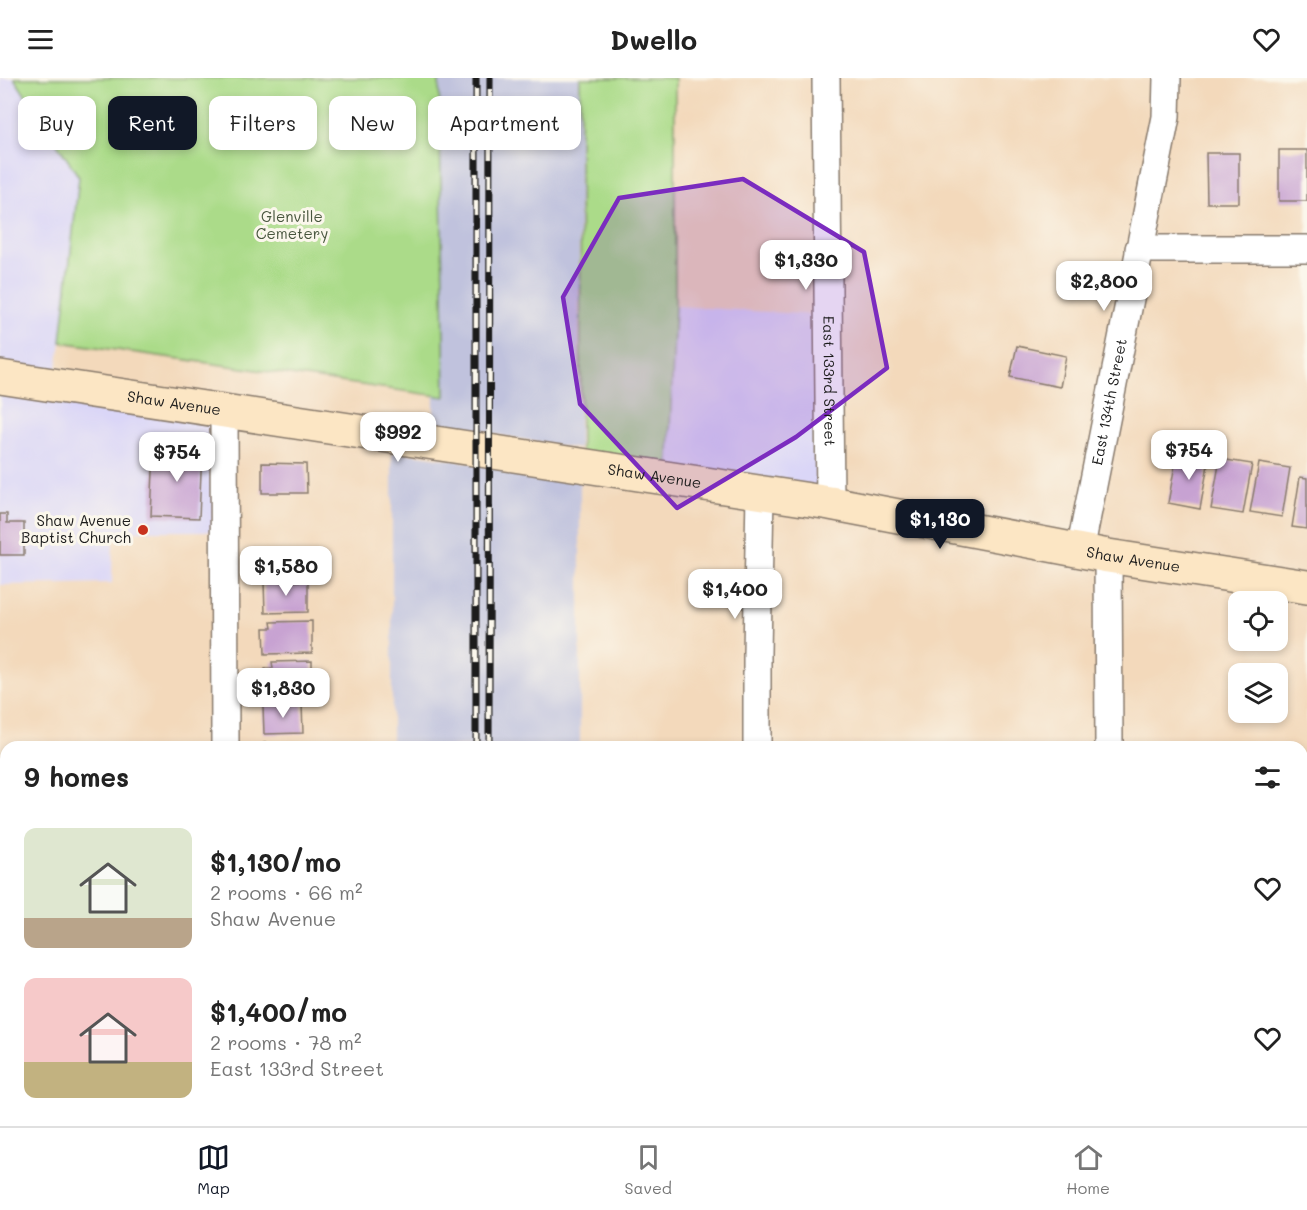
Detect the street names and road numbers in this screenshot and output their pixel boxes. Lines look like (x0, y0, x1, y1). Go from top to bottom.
street label: East 133rd Street (819, 316, 840, 446)
street label: East 134th Street (1086, 337, 1131, 467)
street label: Shaw Avenue (126, 385, 222, 419)
street label: Shaw Avenue (606, 458, 703, 492)
street label: Shaw Avenue (1085, 541, 1182, 576)

